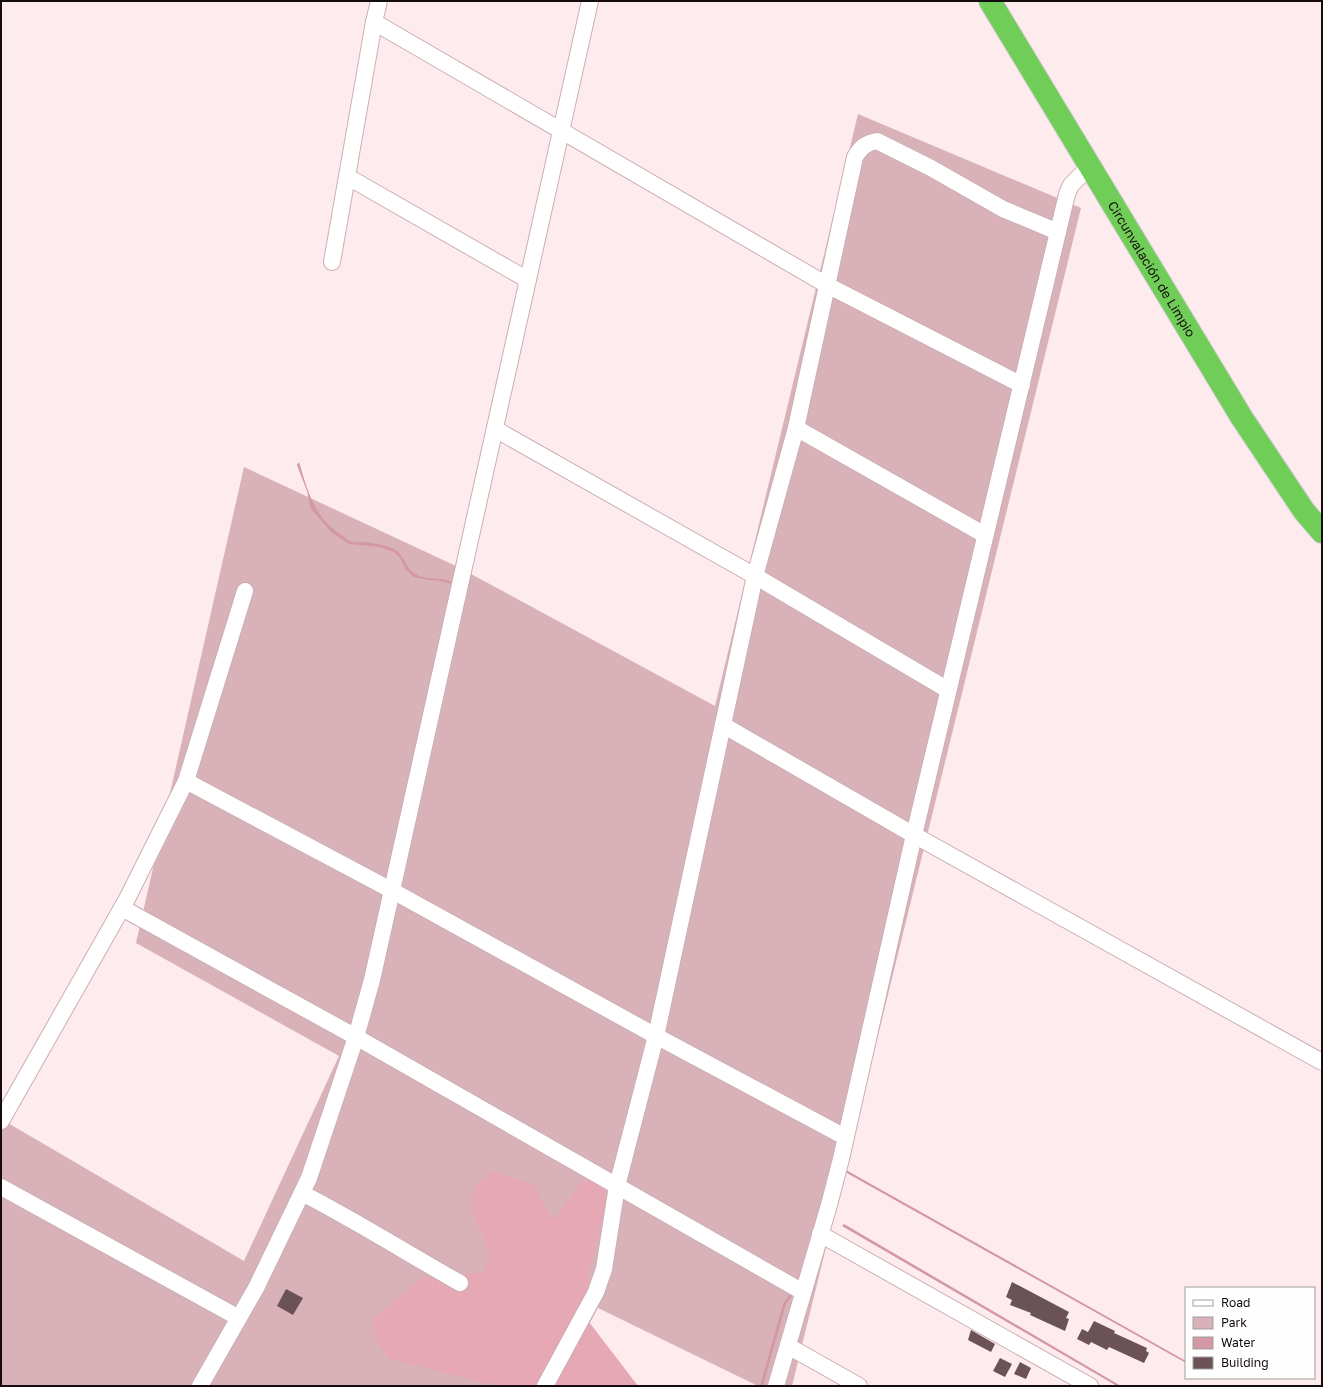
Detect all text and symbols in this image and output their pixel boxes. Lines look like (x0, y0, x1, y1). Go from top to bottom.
street label: Circunvalación de Limpio (1105, 198, 1199, 340)
legend (1185, 1287, 1315, 1379)
text: Road (1221, 1295, 1250, 1310)
text: Park (1221, 1315, 1247, 1330)
text: Water (1221, 1335, 1255, 1350)
text: Building (1221, 1355, 1269, 1370)

